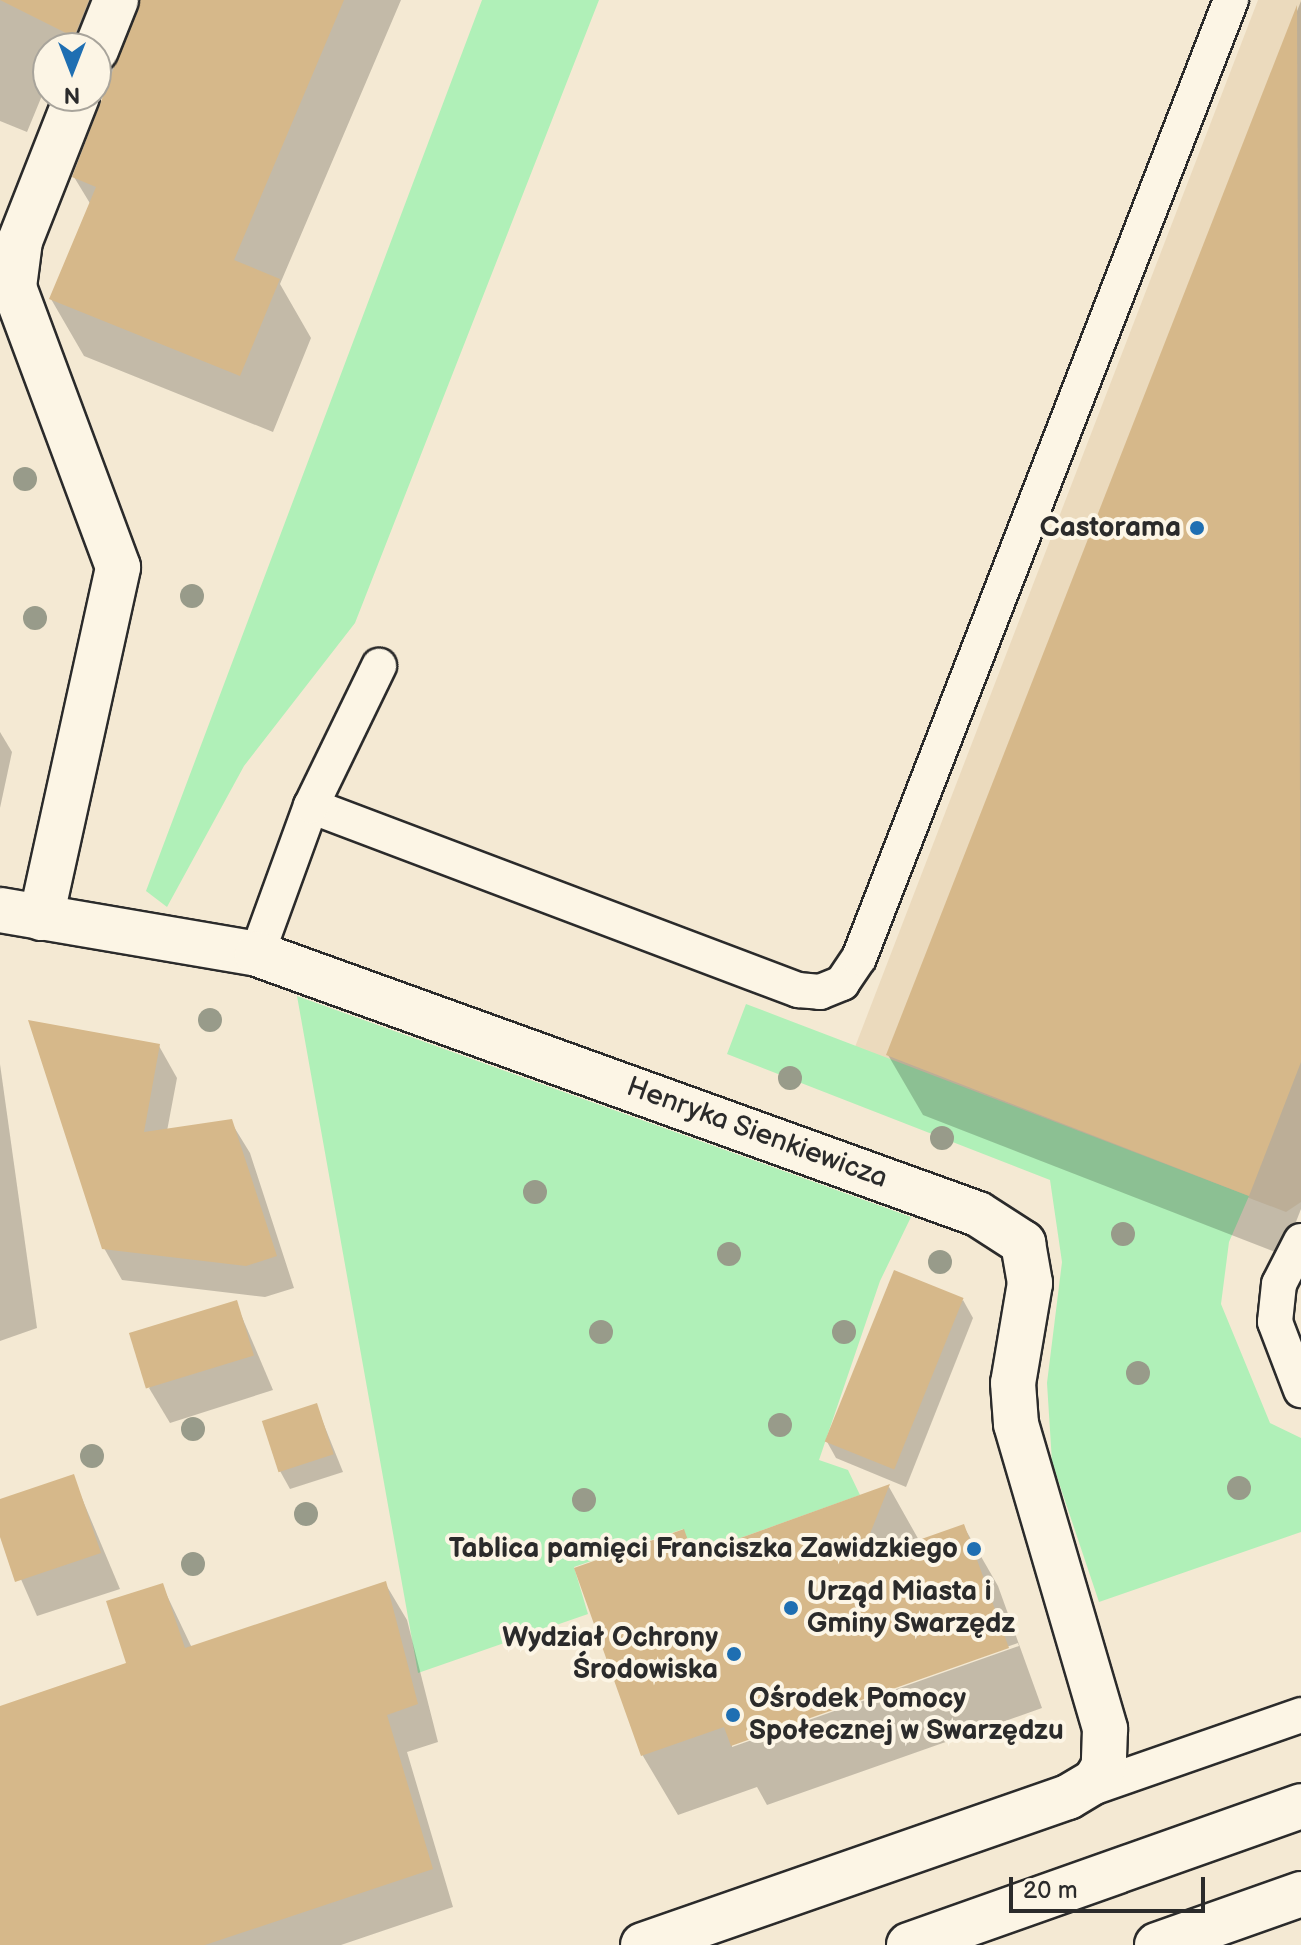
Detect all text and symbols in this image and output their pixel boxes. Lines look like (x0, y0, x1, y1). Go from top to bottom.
north arrow (32, 32, 112, 112)
text: N (64, 81, 80, 108)
place label: Castorama (1040, 511, 1181, 545)
marker: Castorama (1188, 519, 1206, 537)
street label: Henryka Sienkiewicza (622, 1070, 892, 1196)
place label: Tablica pamięci Franciszka Zawidzkiego (449, 1532, 958, 1566)
marker: Tablica pamięci Franciszka Zawidzkiego (965, 1540, 983, 1558)
place label: Urząd Miasta i Gminy Swarzędz (807, 1575, 1016, 1641)
marker: Urząd Miasta i Gminy Swarzędz (782, 1599, 800, 1617)
place label: Wydział Ochrony Środowiska (502, 1621, 718, 1687)
marker: Wydział Ochrony Środowiska (725, 1645, 743, 1663)
place label: Ośrodek Pomocy Społecznej w Swarzędzu (749, 1682, 1064, 1748)
marker: Ośrodek Pomocy Społecznej w Swarzędzu (724, 1706, 742, 1724)
scale bar (1013, 1861, 1209, 1911)
text: 20 m (1023, 1876, 1078, 1905)

